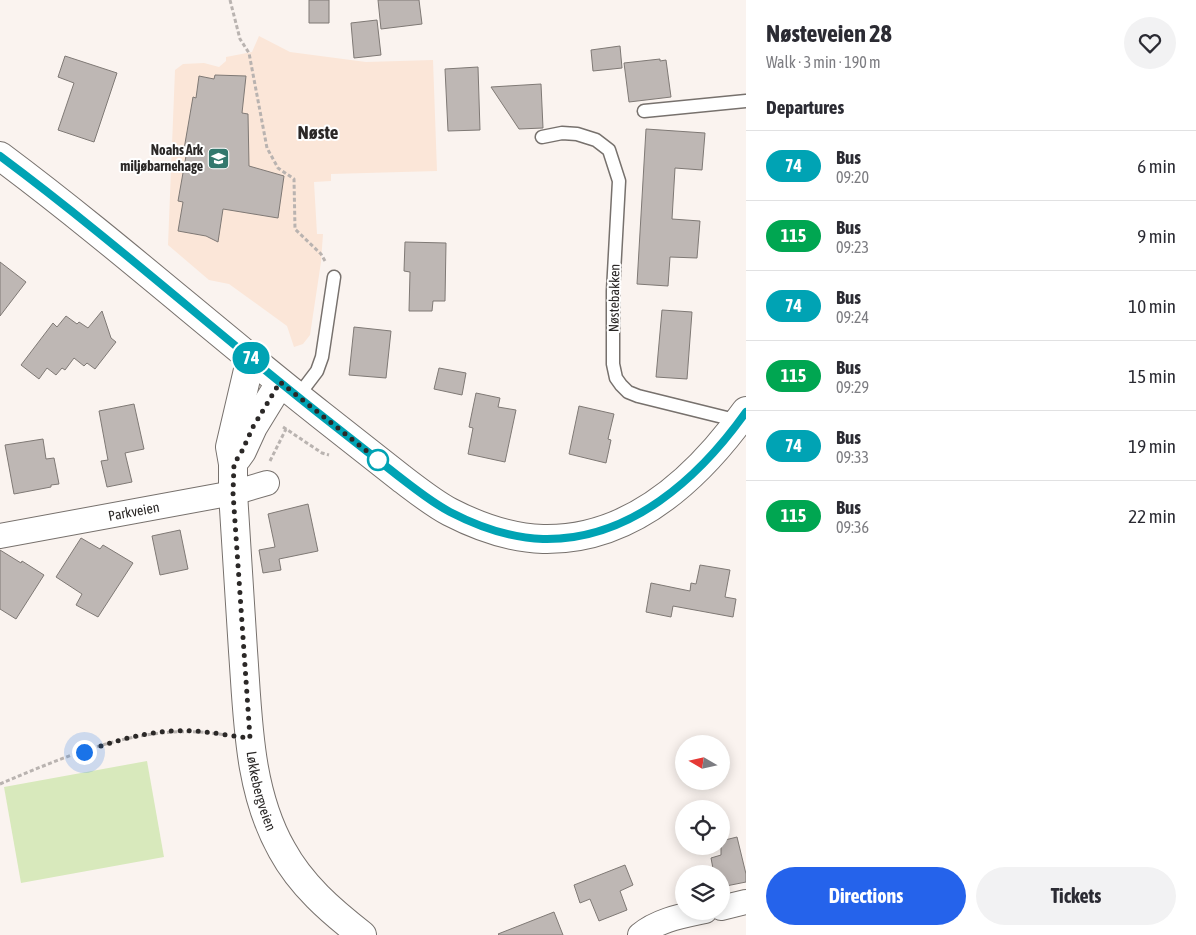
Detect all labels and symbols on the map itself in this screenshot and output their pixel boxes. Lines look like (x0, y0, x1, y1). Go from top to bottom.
district label: Nøste (298, 121, 339, 143)
place label: Noahs Ark miljøbarnehage (120, 142, 204, 174)
school or university icon: Noahs Ark miljøbarnehage (207, 146, 231, 170)
street label: Nøstebakken (605, 264, 623, 332)
line badge: 74 (228, 342, 274, 374)
unlabelled marker (367, 449, 389, 471)
street label: Parkveien (107, 499, 161, 524)
north arrow (675, 735, 730, 790)
your location (72, 740, 97, 765)
street label: Løkkebergveien (243, 750, 279, 833)

